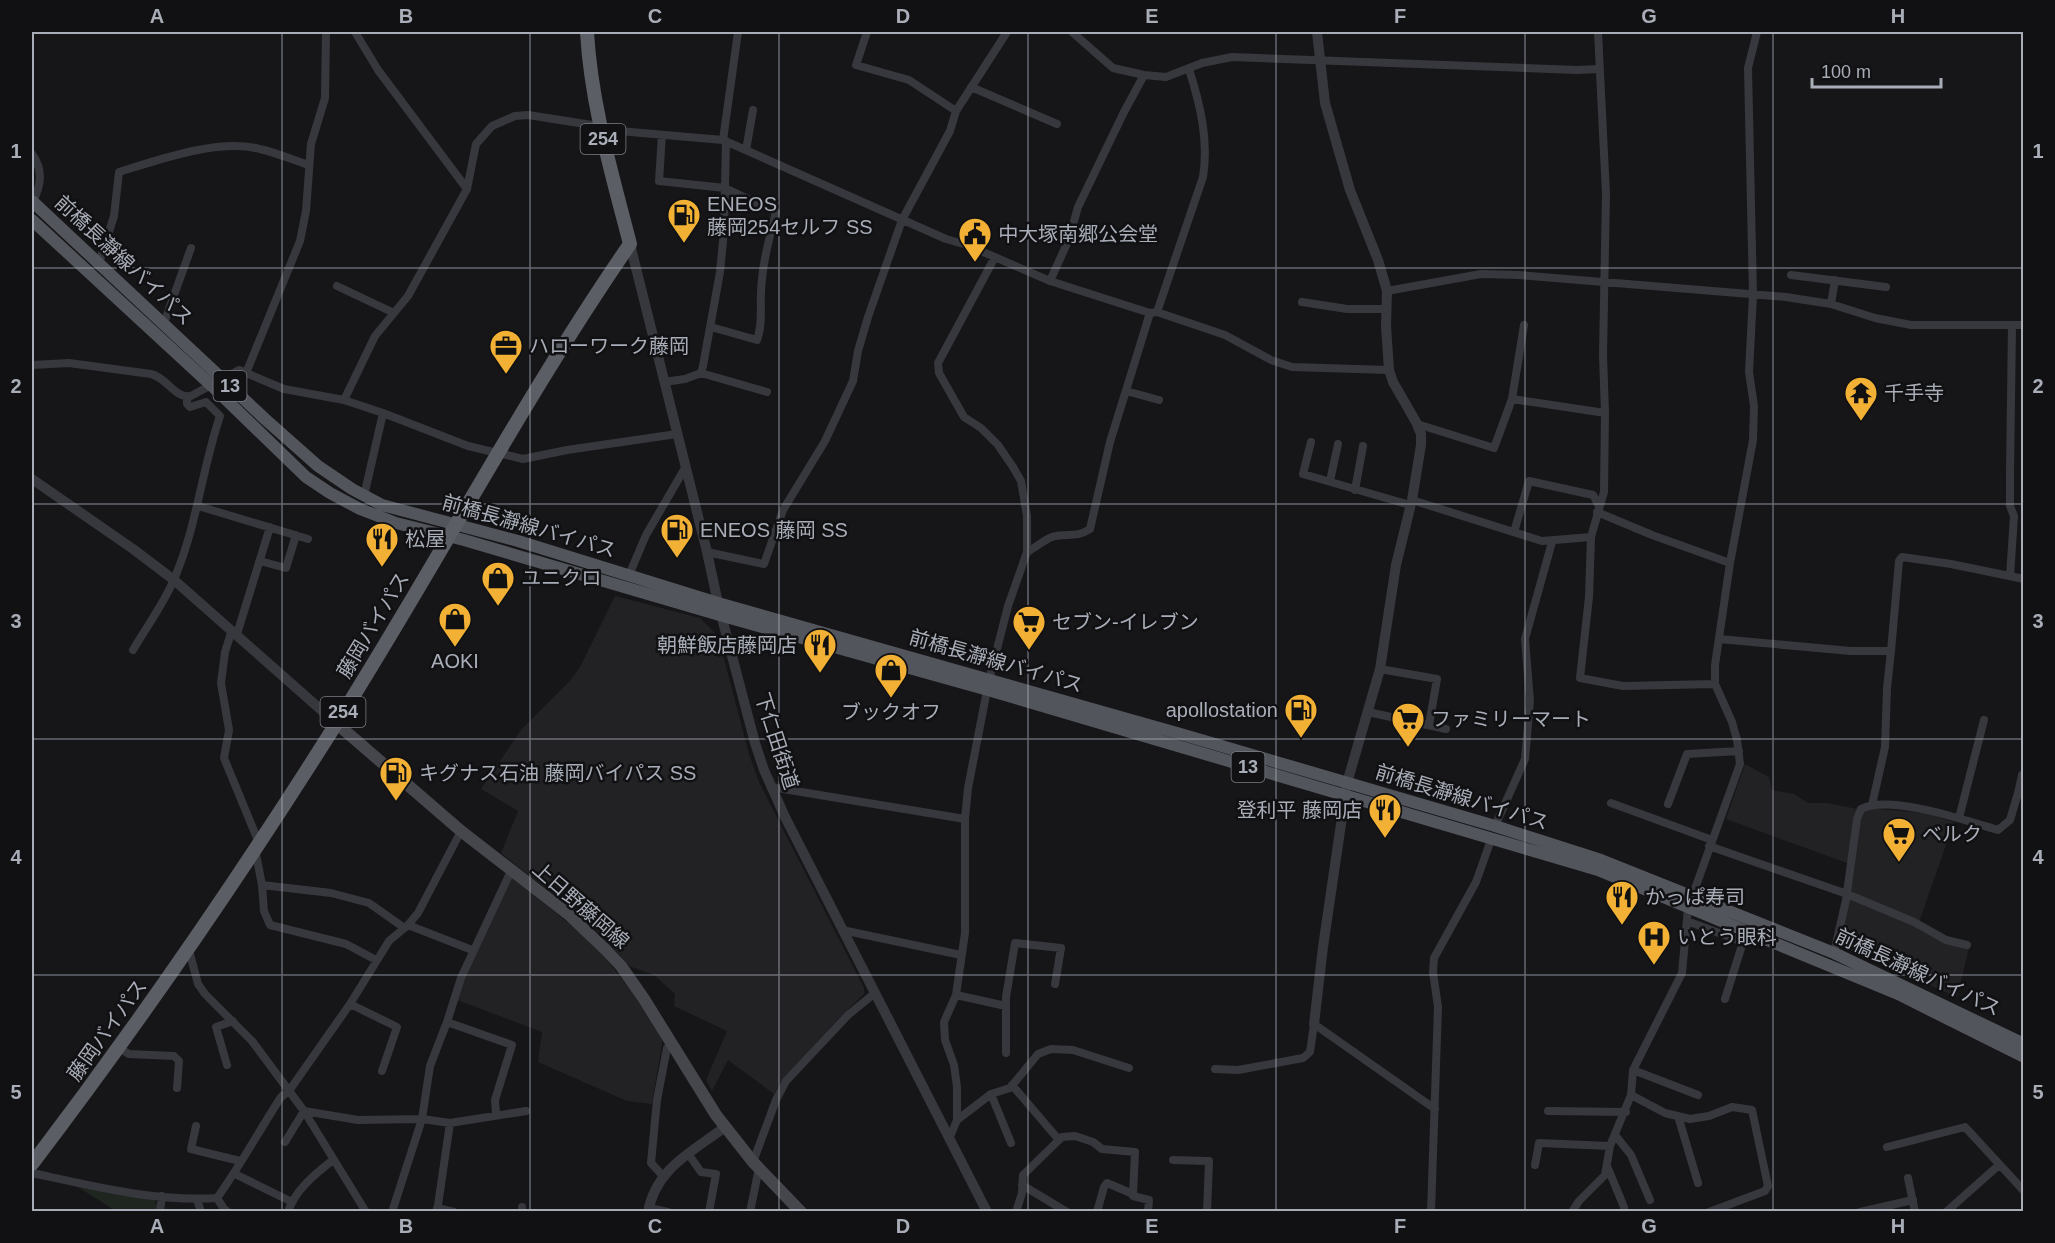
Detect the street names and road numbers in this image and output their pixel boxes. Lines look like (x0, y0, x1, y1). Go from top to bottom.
road number: 254 (580, 124, 626, 154)
street label: 前橋長瀞線バイパス (51, 191, 197, 329)
road number: 13 (214, 371, 246, 401)
street label: 前橋長瀞線バイパス (440, 491, 618, 561)
street label: 藤岡バイパス (333, 568, 413, 682)
street label: 前橋長瀞線バイパス (907, 626, 1085, 696)
street label: 下仁田街道 (751, 690, 803, 792)
road number: 254 (320, 697, 366, 727)
road number: 13 (1232, 752, 1264, 782)
street label: 前橋長瀞線バイパス (1373, 760, 1551, 834)
street label: 上日野藤岡線 (529, 857, 633, 953)
street label: 前橋長瀞線バイパス (1832, 924, 2004, 1020)
street label: 藤岡バイパス (63, 975, 151, 1085)

